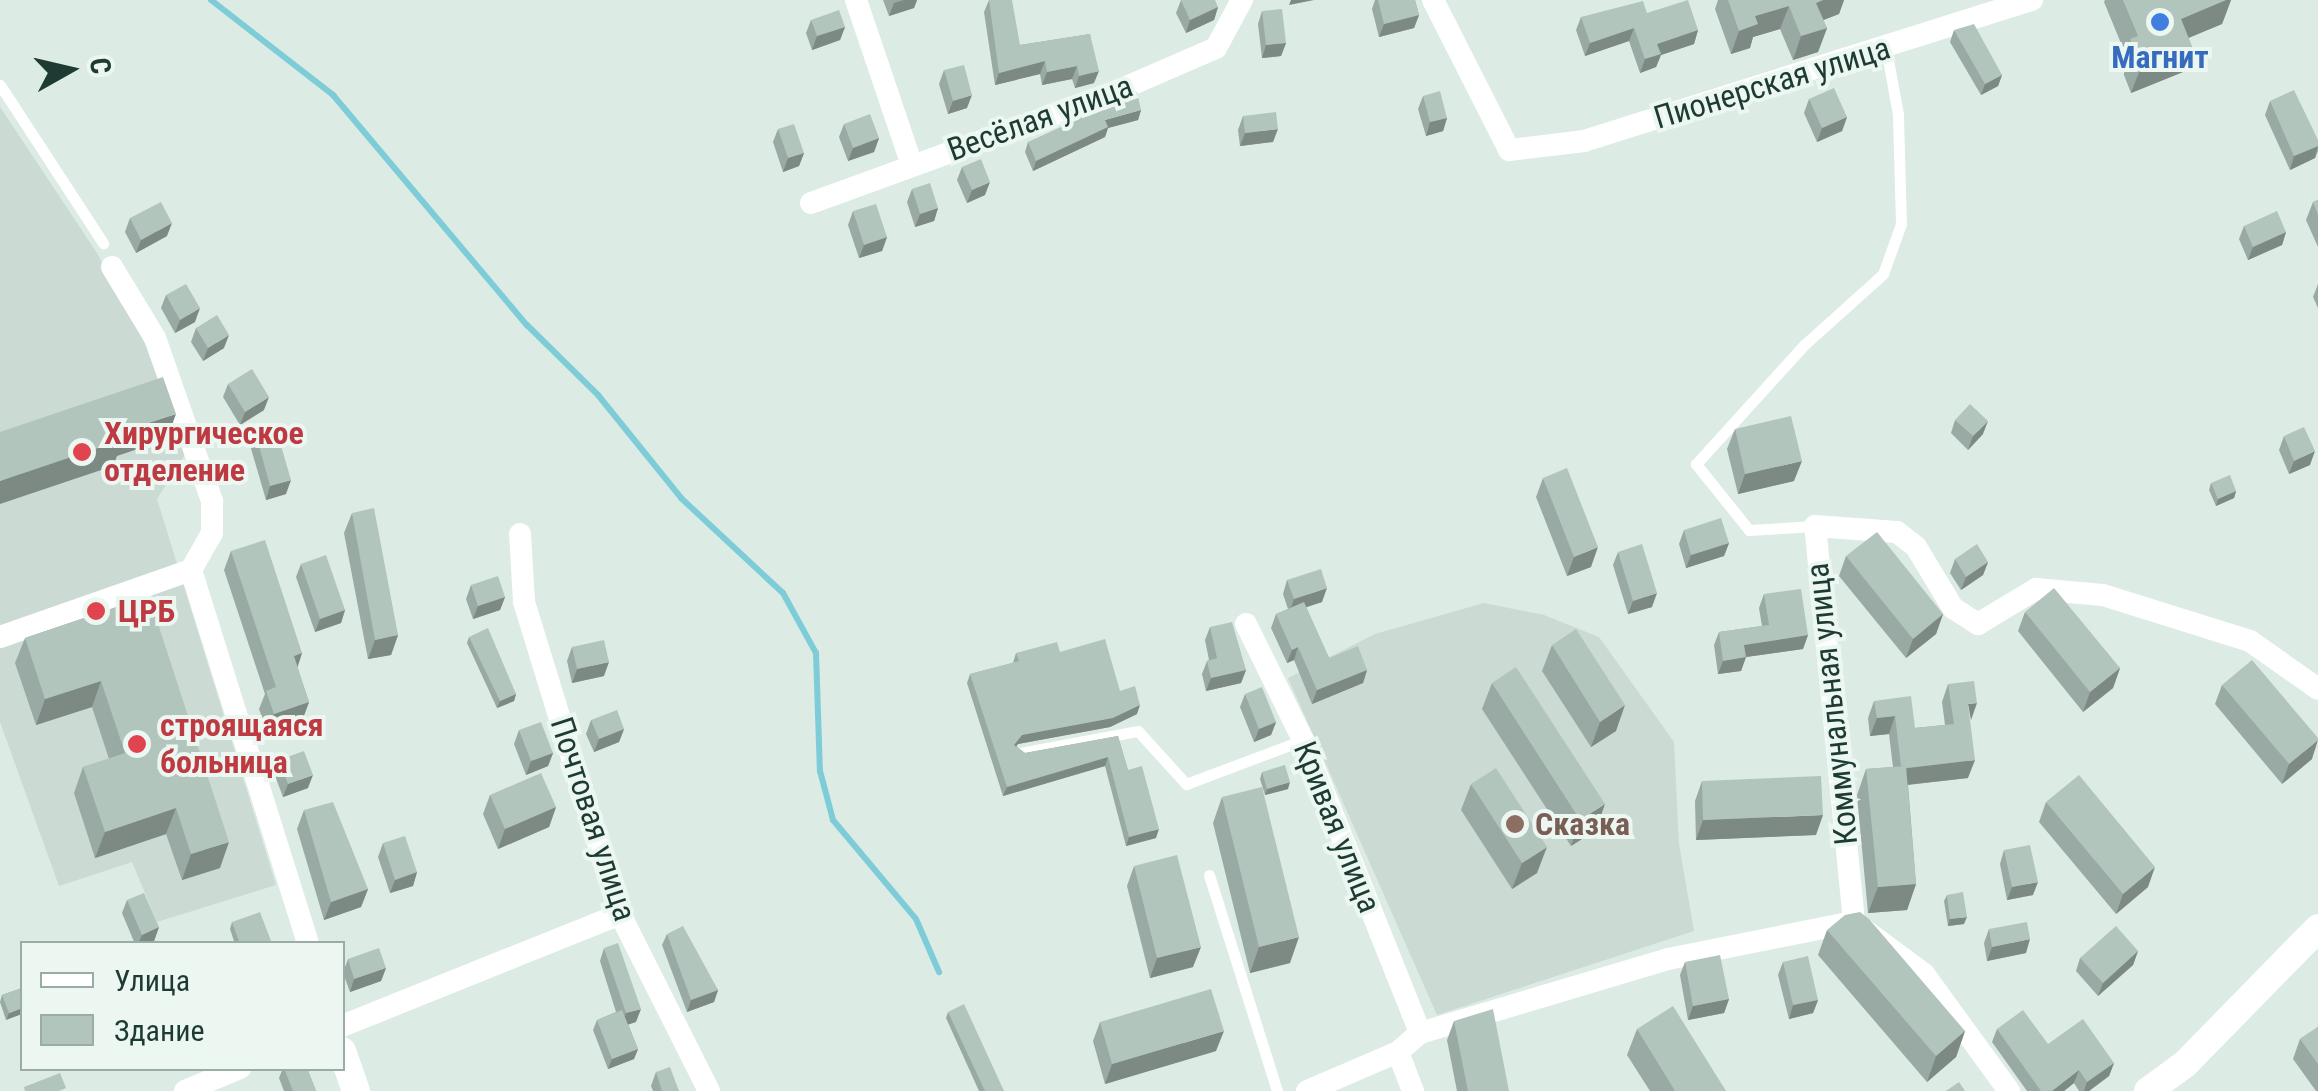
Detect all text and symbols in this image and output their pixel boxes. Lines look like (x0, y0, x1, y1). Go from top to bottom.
marker: Магнит (2149, 11, 2171, 33)
north arrow (20, 20, 120, 120)
street label: Пионерская улица (1649, 29, 1895, 137)
place label: Магнит (2111, 38, 2209, 76)
text: С (83, 56, 118, 76)
street label: Весёлая улица (942, 67, 1138, 169)
place label: Хирургическое отделение (104, 415, 304, 490)
marker: Хирургическое отделение (69, 439, 95, 465)
street label: Коммунальная улица (1798, 561, 1866, 847)
place label: ЦРБ (118, 592, 175, 630)
marker: ЦРБ (83, 598, 109, 624)
place label: строящаяся больница (160, 707, 324, 782)
street label: Почтовая улица (542, 712, 644, 926)
marker: строящаяся больница (124, 731, 150, 757)
street label: Кривая улица (1285, 736, 1389, 918)
place label: Сказка (1535, 805, 1630, 843)
marker: Сказка (1504, 813, 1526, 835)
legend (20, 941, 345, 1071)
text: Улица (114, 963, 190, 998)
text: Здание (114, 1013, 205, 1048)

